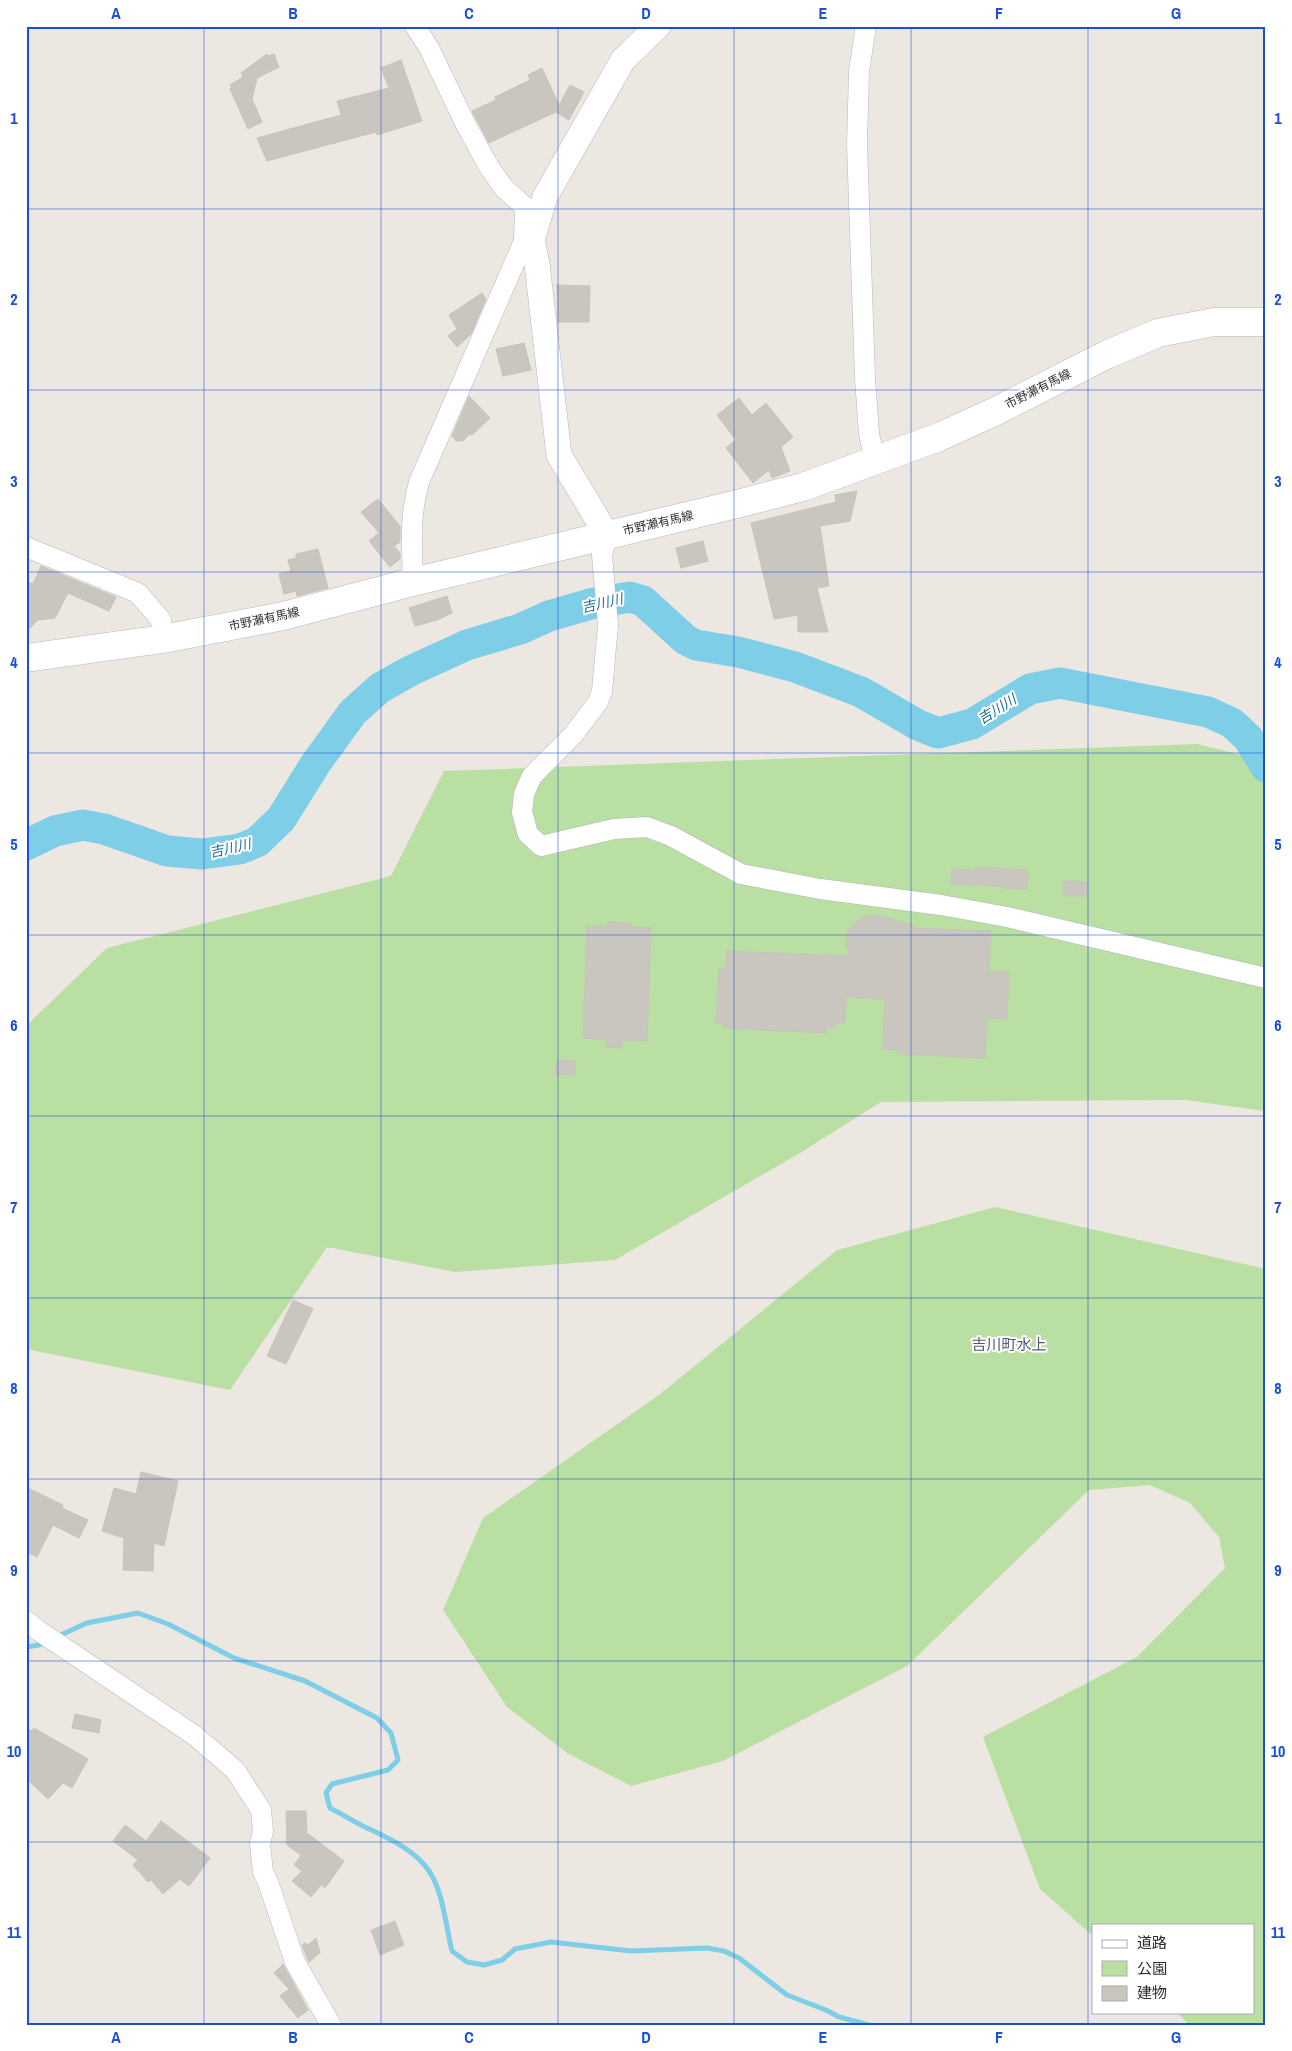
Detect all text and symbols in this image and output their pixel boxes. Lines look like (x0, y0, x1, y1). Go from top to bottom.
text: A (111, 2, 121, 24)
text: B (288, 2, 298, 24)
text: C (464, 2, 474, 24)
text: D (641, 2, 651, 24)
text: E (819, 2, 828, 24)
text: F (995, 2, 1003, 24)
text: G (1171, 2, 1181, 24)
text: 1 (10, 107, 18, 129)
text: 1 (1274, 107, 1282, 129)
text: 2 (10, 288, 18, 310)
text: 2 (1274, 288, 1282, 310)
street label: 市野瀬有馬線 (1002, 366, 1074, 412)
text: 3 (10, 470, 18, 492)
text: 3 (1274, 470, 1282, 492)
street label: 市野瀬有馬線 (621, 507, 695, 539)
water label: 吉川川 (580, 589, 626, 616)
street label: 市野瀬有馬線 (227, 604, 301, 634)
text: 4 (10, 651, 18, 673)
text: 4 (1274, 651, 1282, 673)
water label: 吉川川 (974, 689, 1021, 728)
text: 5 (10, 833, 18, 855)
text: 5 (1274, 833, 1282, 855)
water label: 吉川川 (208, 834, 254, 861)
text: 6 (10, 1014, 18, 1036)
text: 6 (1274, 1014, 1282, 1036)
text: 7 (10, 1196, 18, 1218)
text: 7 (1274, 1196, 1282, 1218)
district label: 吉川町水上 (971, 1334, 1047, 1355)
text: 8 (10, 1377, 18, 1399)
text: 8 (1274, 1377, 1282, 1399)
text: 9 (10, 1559, 18, 1581)
text: 9 (1274, 1559, 1282, 1581)
text: 10 (7, 1740, 21, 1762)
text: 10 (1271, 1740, 1285, 1762)
text: 11 (7, 1921, 22, 1943)
text: 11 (1271, 1921, 1286, 1943)
legend (1092, 1924, 1254, 2014)
text: 道路 (1137, 1932, 1167, 1953)
text: 公園 (1137, 1958, 1167, 1979)
text: 建物 (1137, 1982, 1167, 2003)
text: A (111, 2026, 121, 2048)
text: B (288, 2026, 298, 2048)
text: C (464, 2026, 474, 2048)
text: D (641, 2026, 651, 2048)
text: E (819, 2026, 828, 2048)
text: F (995, 2026, 1003, 2048)
text: G (1171, 2026, 1181, 2048)

